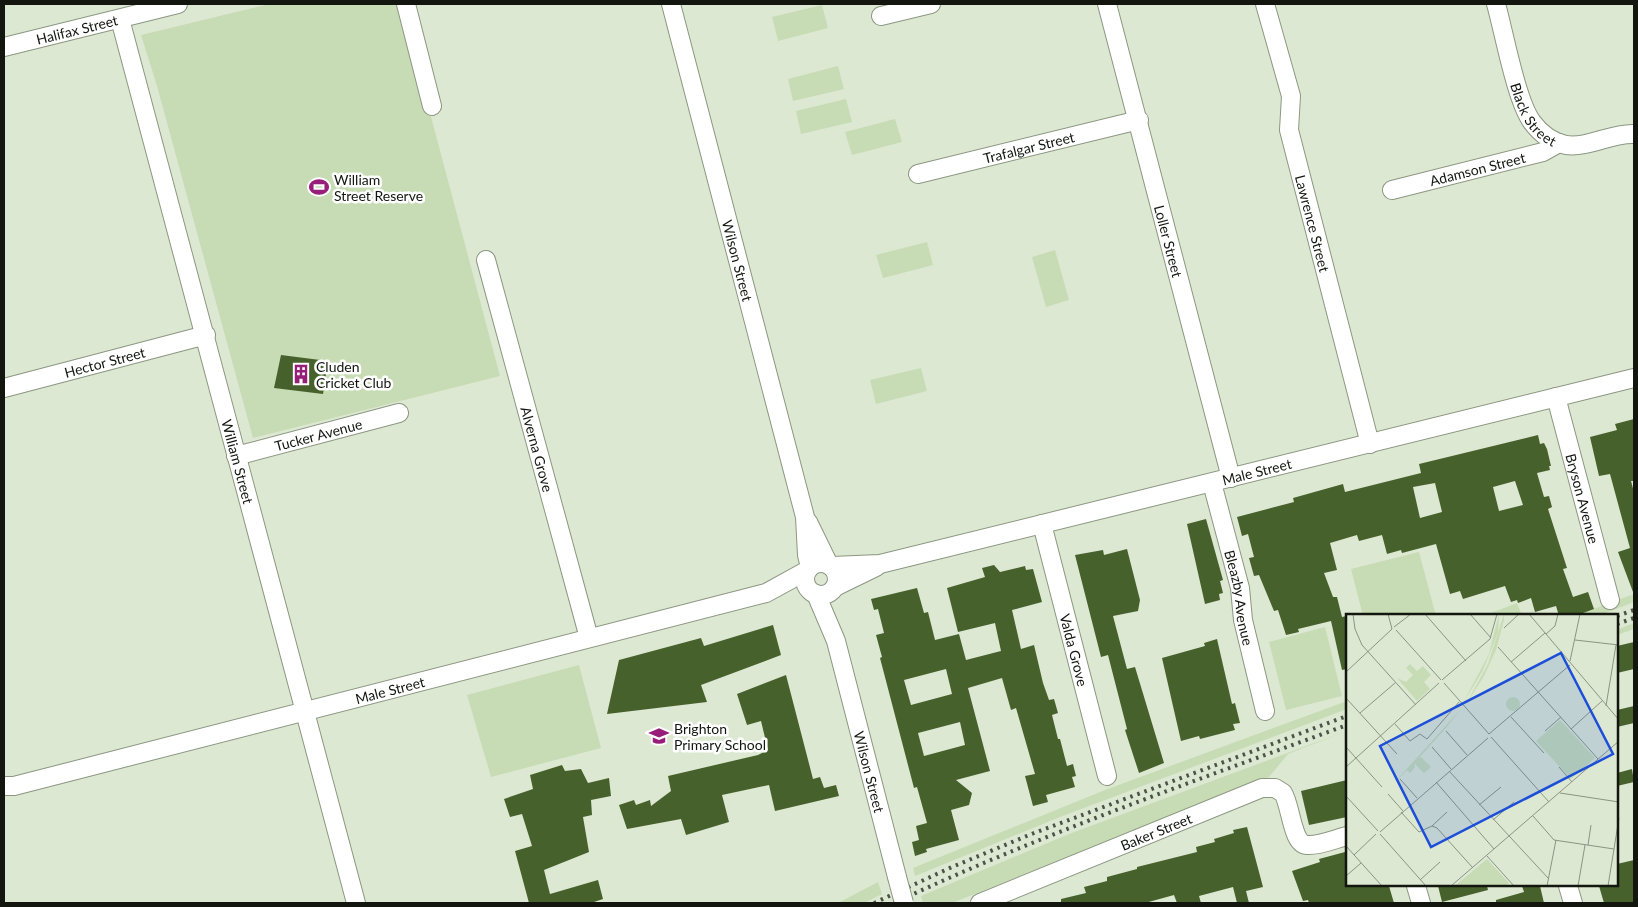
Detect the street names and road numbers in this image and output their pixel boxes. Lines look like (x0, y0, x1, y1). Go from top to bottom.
street label: Halifax Street (34, 11, 119, 47)
street label: Black Street (1508, 80, 1559, 149)
street label: Trafalgar Street (981, 128, 1076, 166)
street label: Adamson Street (1428, 148, 1527, 189)
street label: Lawrence Street (1292, 173, 1334, 274)
street label: Loller Street (1151, 203, 1187, 279)
street label: Wilson Street (719, 218, 757, 303)
street label: Hector Street (62, 343, 147, 380)
street label: Alverna Grove (518, 405, 557, 494)
street label: Tucker Avenue (273, 415, 364, 454)
street label: William Street (219, 417, 258, 506)
street label: Bryson Avenue (1563, 452, 1603, 545)
street label: Male Street (1220, 454, 1293, 488)
street label: Bleazby Avenue (1222, 548, 1257, 647)
street label: Valda Grove (1057, 612, 1092, 688)
street label: Male Street (353, 672, 426, 707)
street label: Wilson Street (851, 729, 888, 814)
street label: Baker Street (1118, 809, 1194, 853)

